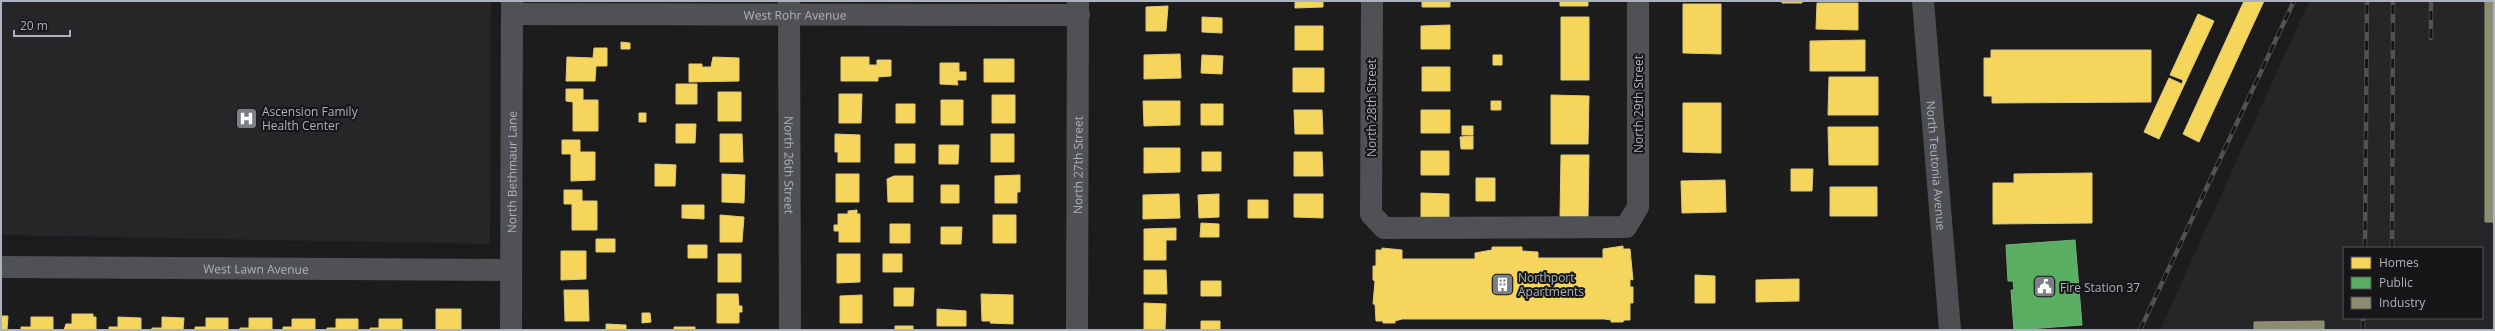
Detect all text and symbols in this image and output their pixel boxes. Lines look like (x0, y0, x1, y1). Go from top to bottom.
street label: West Rohr Avenue (744, 6, 847, 23)
scale bar (14, 12, 70, 38)
text: 20 m (20, 17, 48, 34)
street label: North 29th Street (1630, 55, 1647, 153)
street label: North 28th Street (1363, 59, 1380, 157)
street label: North Teutonia Avenue (1923, 100, 1950, 231)
place label: Ascension Family Health Center (262, 103, 359, 134)
hospital icon: Ascension Family Health Center (233, 105, 259, 131)
street label: North Bethmaur Lane (503, 111, 520, 233)
street label: North 26th Street (781, 116, 798, 214)
street label: North 27th Street (1069, 116, 1086, 214)
legend (2343, 247, 2483, 319)
text: Homes (2379, 254, 2419, 271)
street label: West Lawn Avenue (203, 260, 309, 277)
place label: Northport Apartments (1518, 269, 1584, 300)
building icon: Northport Apartments (1490, 271, 1516, 297)
public building icon: Fire Station 37 (2031, 274, 2057, 300)
text: Public (2379, 274, 2413, 291)
place label: Fire Station 37 (2060, 279, 2140, 296)
text: Industry (2379, 294, 2426, 311)

